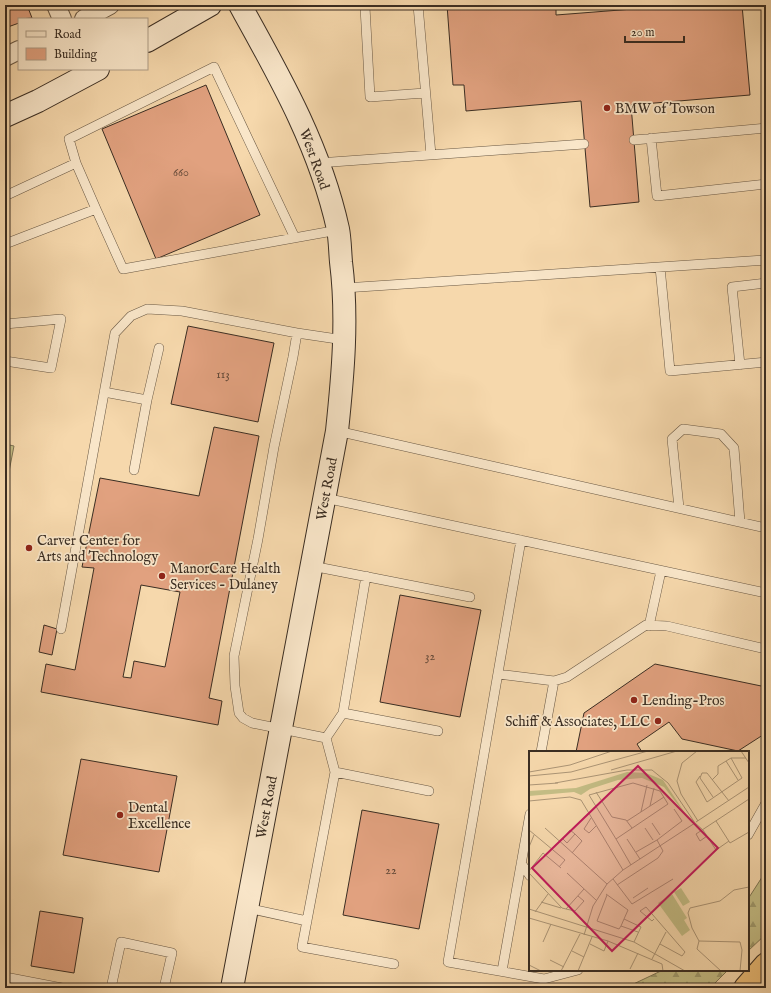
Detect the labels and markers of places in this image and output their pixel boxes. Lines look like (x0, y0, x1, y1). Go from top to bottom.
place label: BMW of Towson (615, 100, 715, 118)
marker: BMW of Towson (602, 103, 612, 113)
place label: Carver Center for Arts and Technology (36, 532, 159, 566)
marker: Carver Center for Arts and Technology (24, 543, 34, 553)
place label: ManorCare Health Services - Dulaney (170, 560, 281, 594)
marker: ManorCare Health Services - Dulaney (157, 571, 167, 581)
place label: Lending-Pros (642, 692, 724, 710)
marker: Lending-Pros (629, 695, 639, 705)
place label: Schiff & Associates, LLC (505, 713, 650, 731)
marker: Schiff & Associates, LLC (653, 716, 663, 726)
place label: Dental Excellence (128, 799, 191, 833)
marker: Dental Excellence (115, 810, 125, 820)

